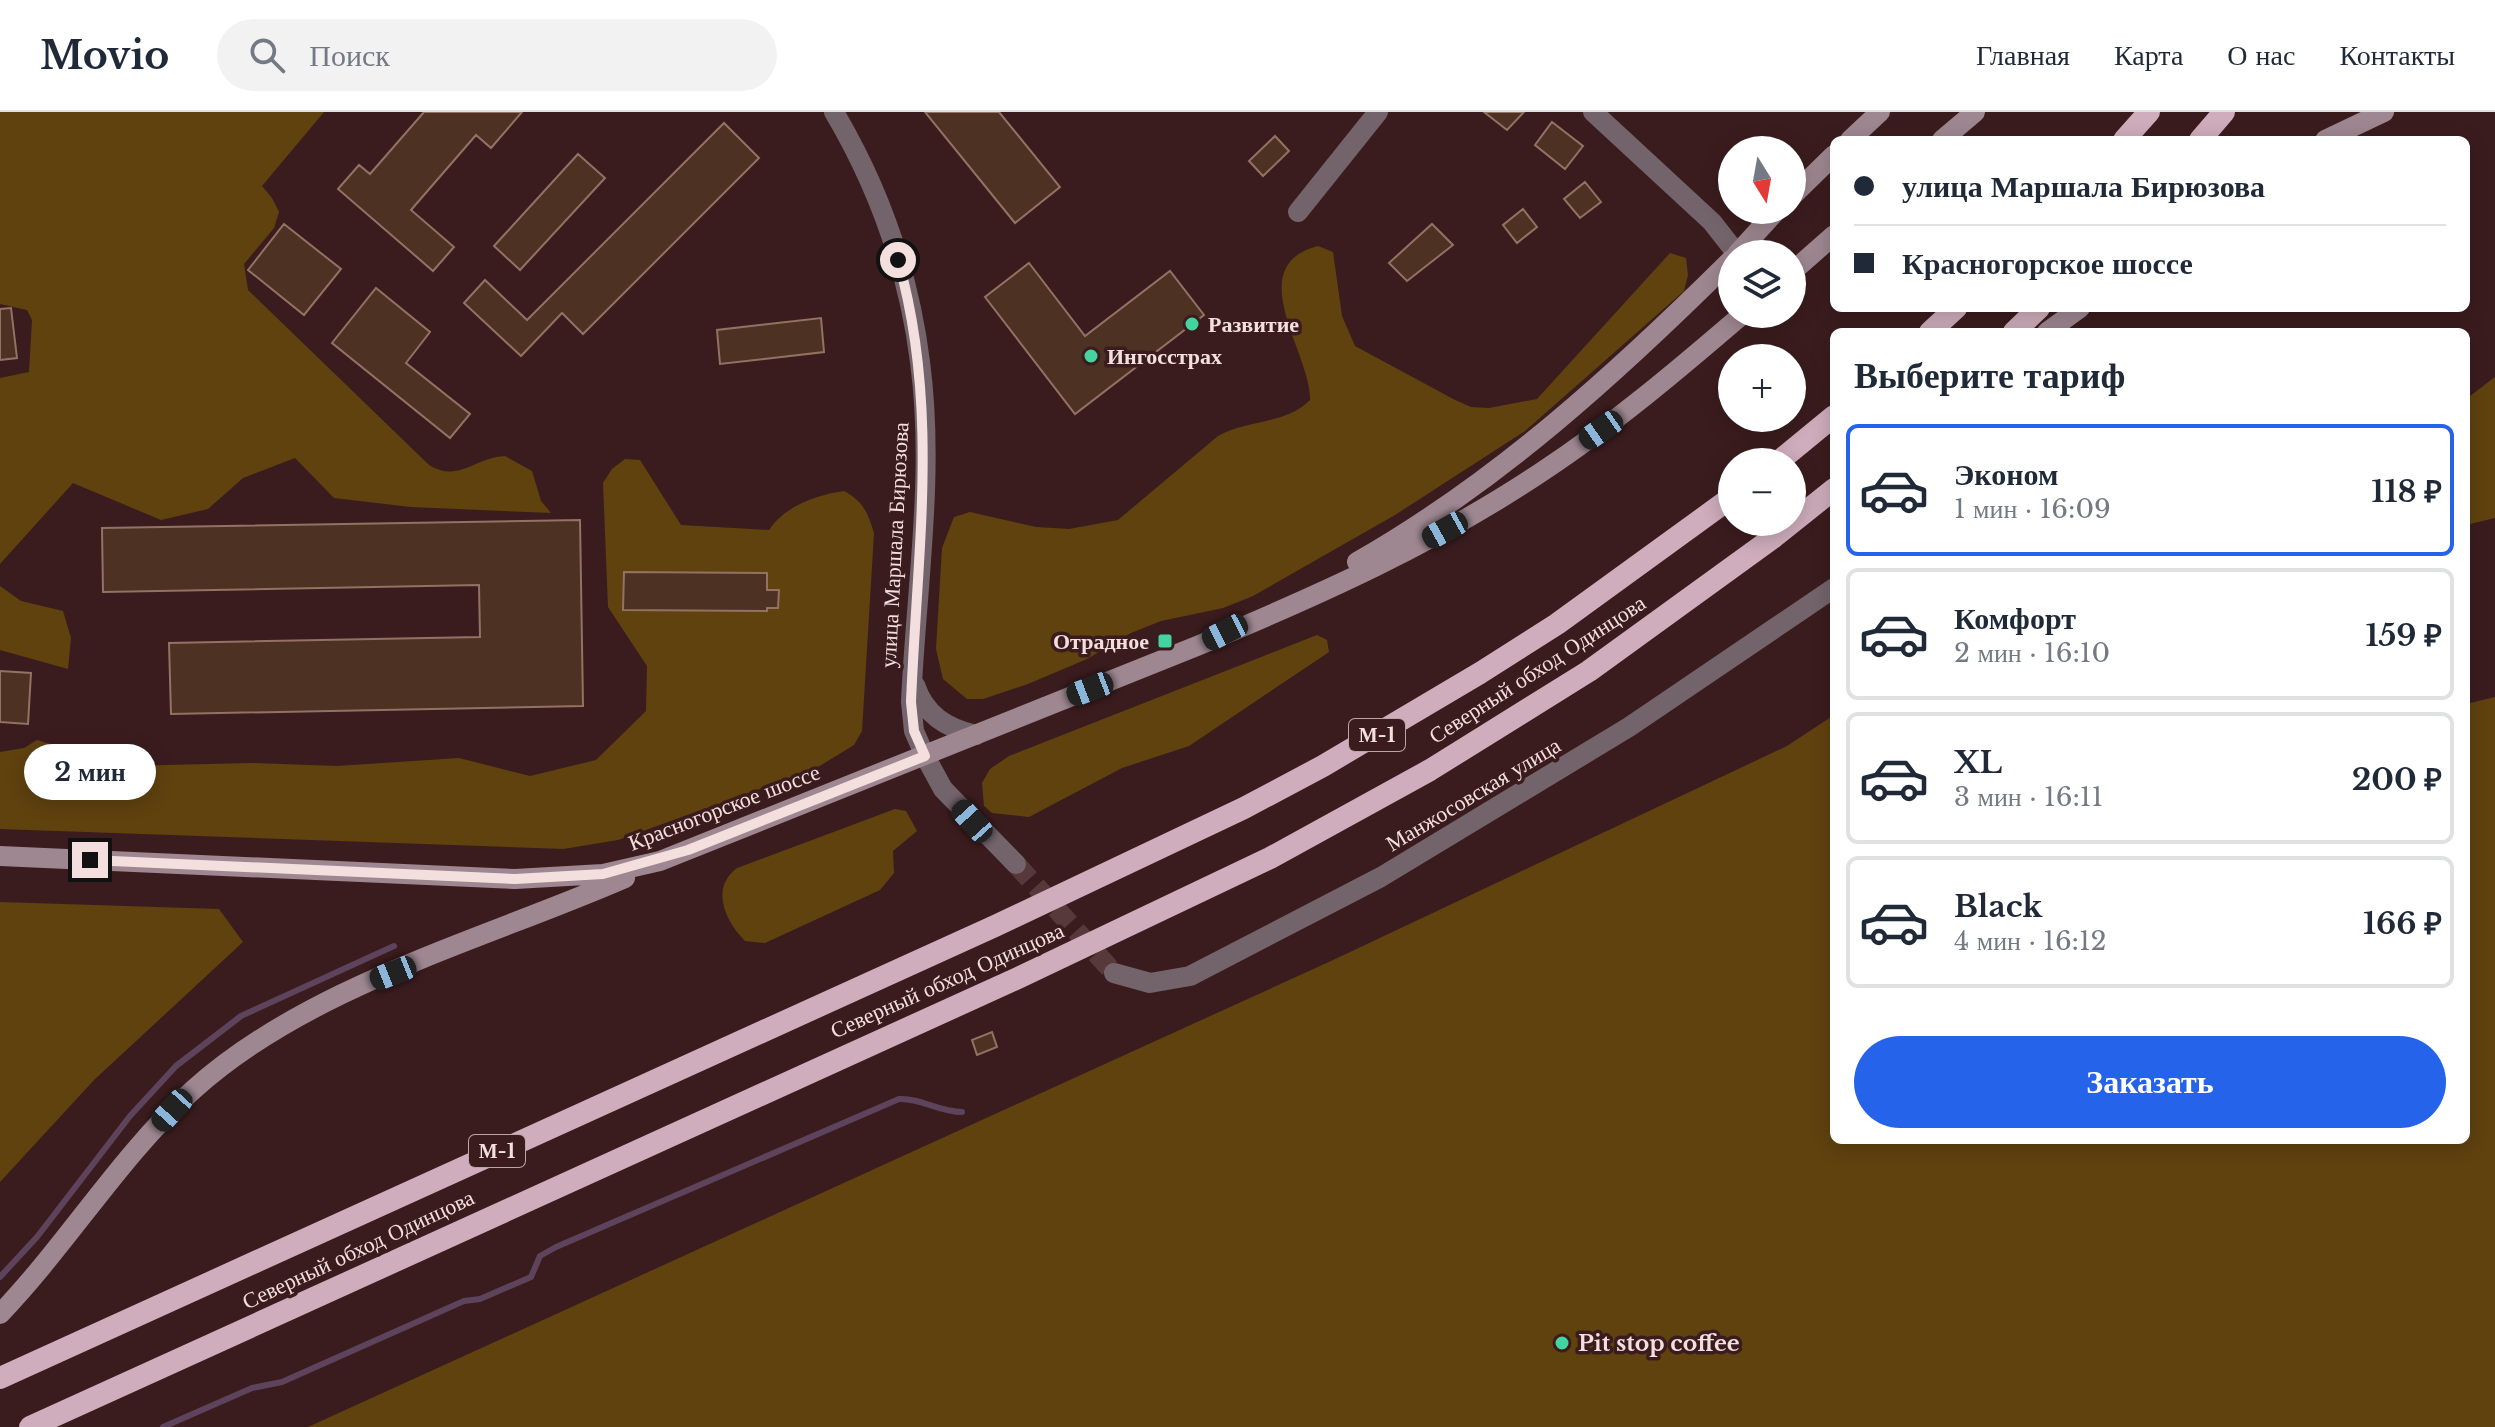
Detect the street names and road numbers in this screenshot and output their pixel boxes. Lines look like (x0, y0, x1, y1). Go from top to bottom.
street label: улица Маршала Бирюзова (875, 421, 914, 669)
street label: Северный обход Одинцова (1424, 589, 1651, 750)
road number: М-1 (1349, 719, 1405, 751)
street label: Манжосовская улица (1381, 731, 1566, 857)
street label: Красногорское шоссе (624, 758, 824, 856)
street label: Северный обход Одинцова (826, 917, 1068, 1044)
road number: М-1 (469, 1135, 525, 1167)
street label: Северный обход Одинцова (238, 1184, 479, 1315)

